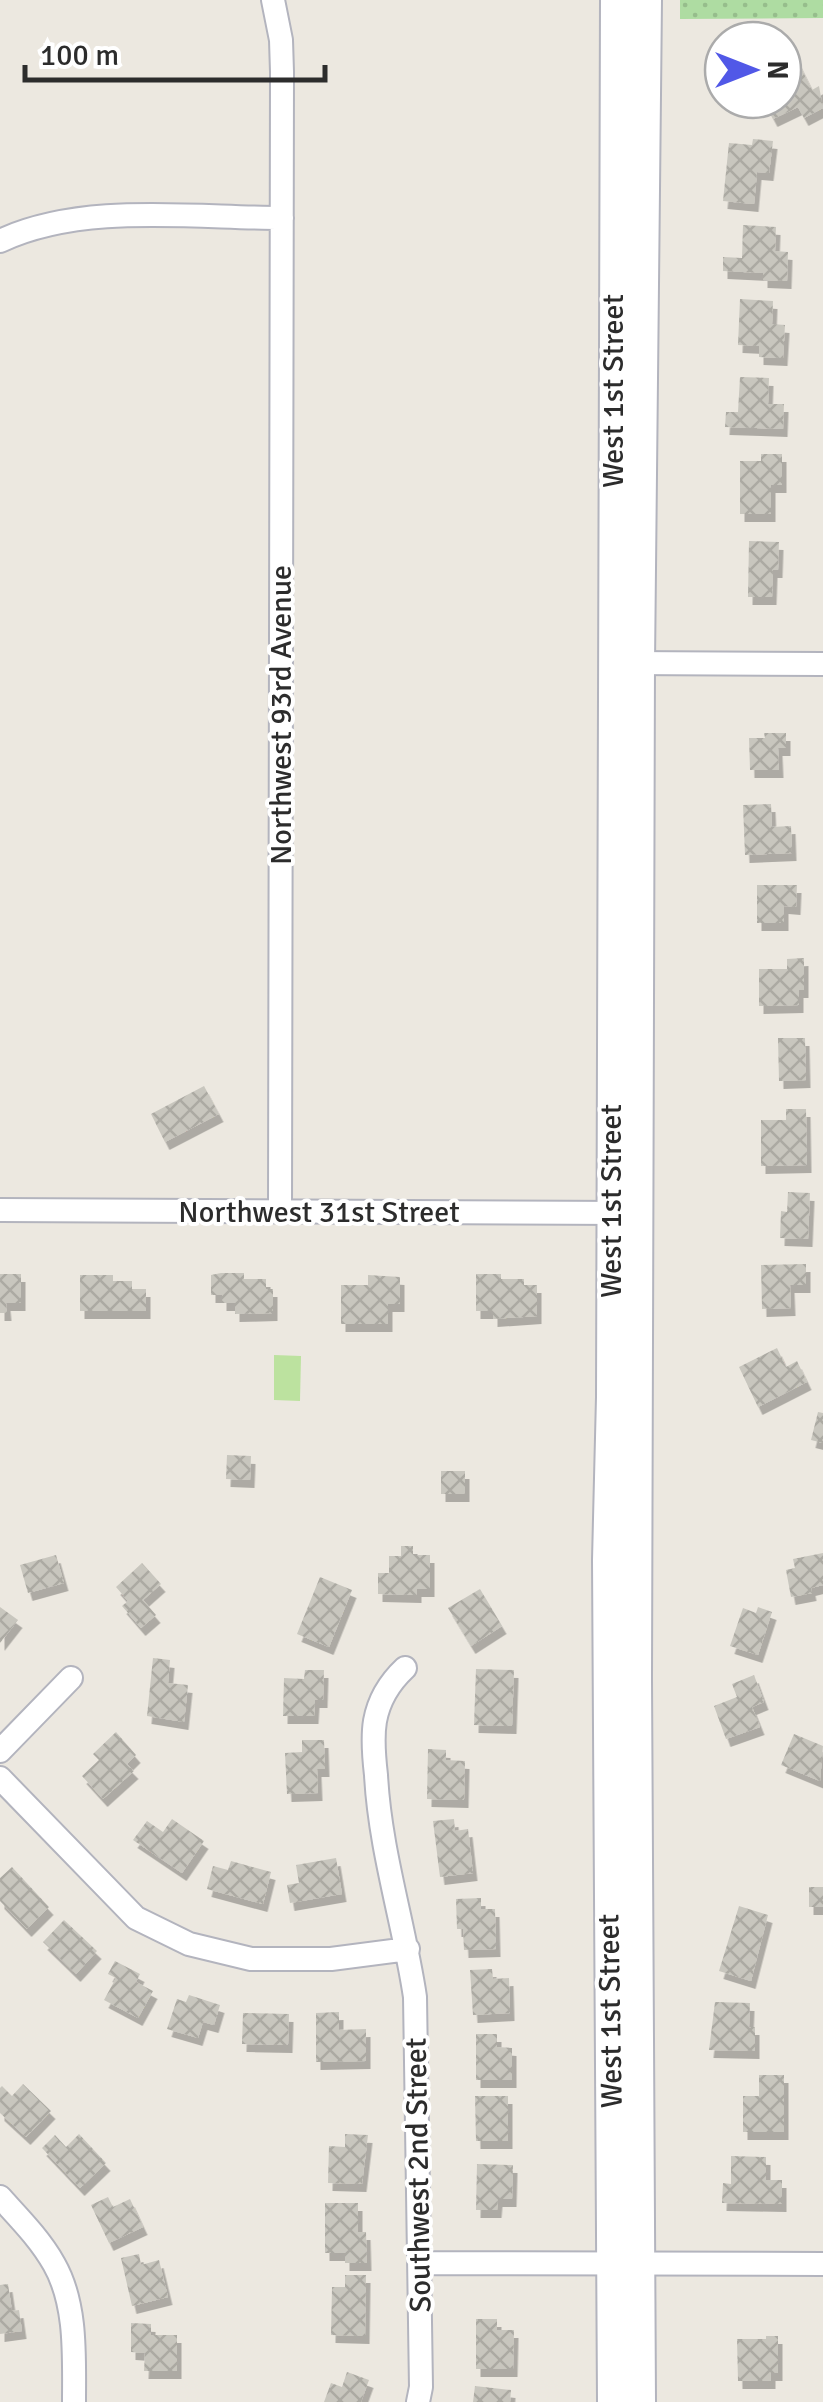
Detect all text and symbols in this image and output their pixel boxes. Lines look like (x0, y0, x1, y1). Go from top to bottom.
scale bar (25, 20, 325, 82)
north arrow (703, 20, 803, 120)
text: 100 m (40, 37, 119, 74)
text: N (760, 60, 794, 80)
street label: West 1st Street (595, 294, 632, 488)
street label: Northwest 93rd Avenue (263, 565, 300, 865)
street label: West 1st Street (593, 1104, 630, 1298)
street label: Northwest 31st Street (178, 1194, 460, 1231)
street label: West 1st Street (590, 1914, 631, 2108)
street label: Southwest 2nd Street (398, 2037, 439, 2313)

